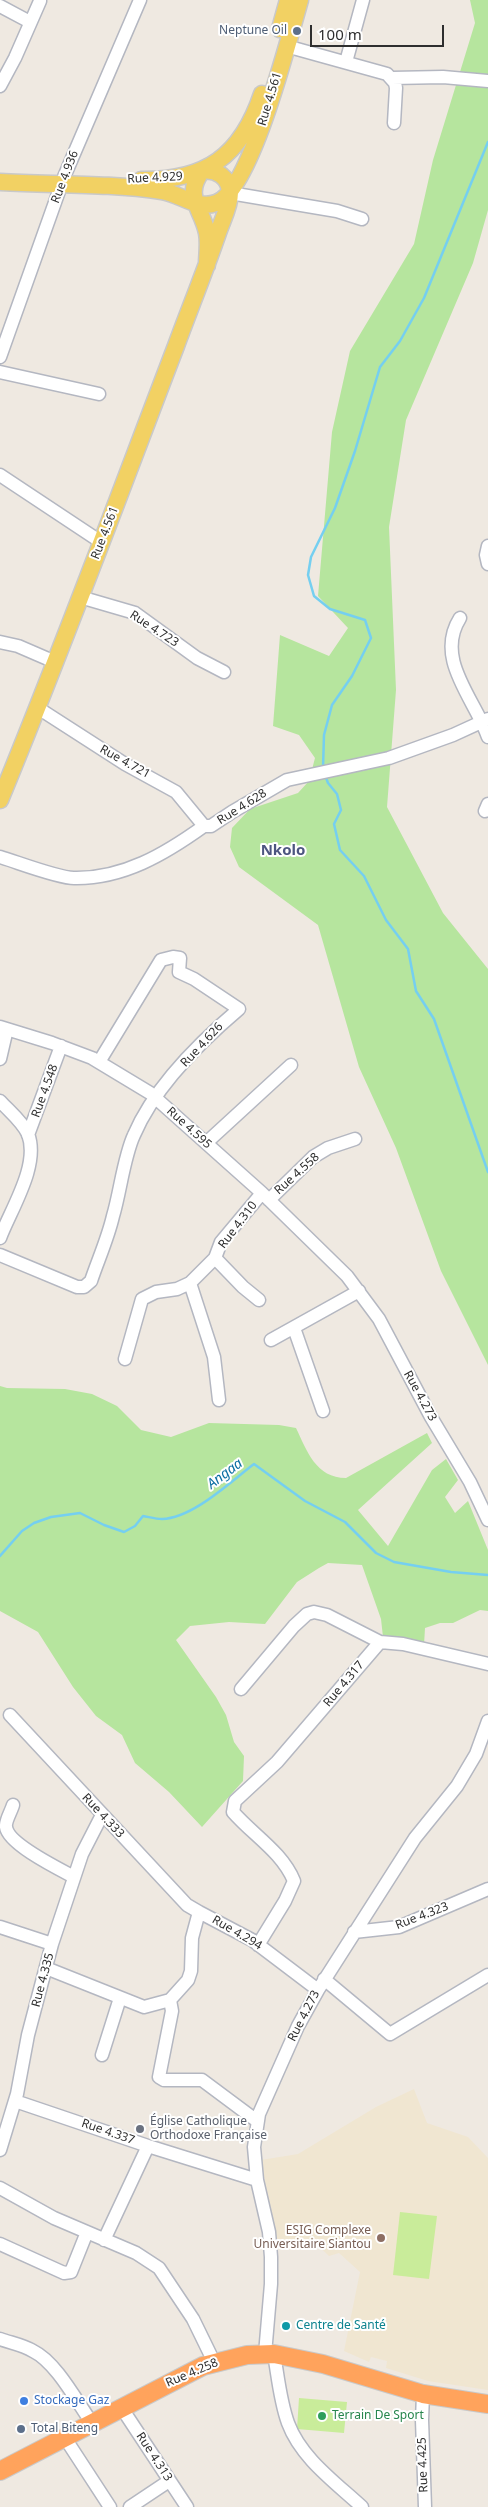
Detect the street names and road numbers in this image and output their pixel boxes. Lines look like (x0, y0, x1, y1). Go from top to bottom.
street label: Rue 4.561 (255, 70, 285, 128)
street label: Rue 4.936 (48, 149, 82, 205)
street label: Rue 4.929 (127, 169, 183, 187)
street label: Rue 4.561 (88, 505, 122, 561)
street label: Rue 4.723 (127, 608, 181, 650)
street label: Rue 4.721 (97, 742, 153, 782)
street label: Rue 4.628 (215, 786, 269, 828)
street label: Rue 4.626 (178, 1020, 226, 1070)
street label: Rue 4.548 (29, 1062, 61, 1120)
street label: Rue 4.595 (164, 1104, 214, 1152)
street label: Rue 4.558 (272, 1150, 322, 1198)
street label: Rue 4.310 (216, 1199, 260, 1251)
street label: Rue 4.273 (400, 1368, 440, 1424)
street label: Rue 4.317 (321, 1658, 367, 1710)
street label: Rue 4.333 (79, 1791, 127, 1841)
street label: Rue 4.323 (394, 1899, 450, 1933)
street label: Rue 4.294 (209, 1913, 265, 1953)
street label: Rue 4.335 (29, 1951, 57, 2009)
street label: Rue 4.273 (285, 1988, 323, 2044)
street label: Rue 4.337 (79, 2116, 137, 2148)
street label: Rue 4.258 (164, 2356, 220, 2390)
street label: Rue 4.313 (133, 2430, 175, 2484)
street label: Rue 4.425 (415, 2437, 431, 2493)

